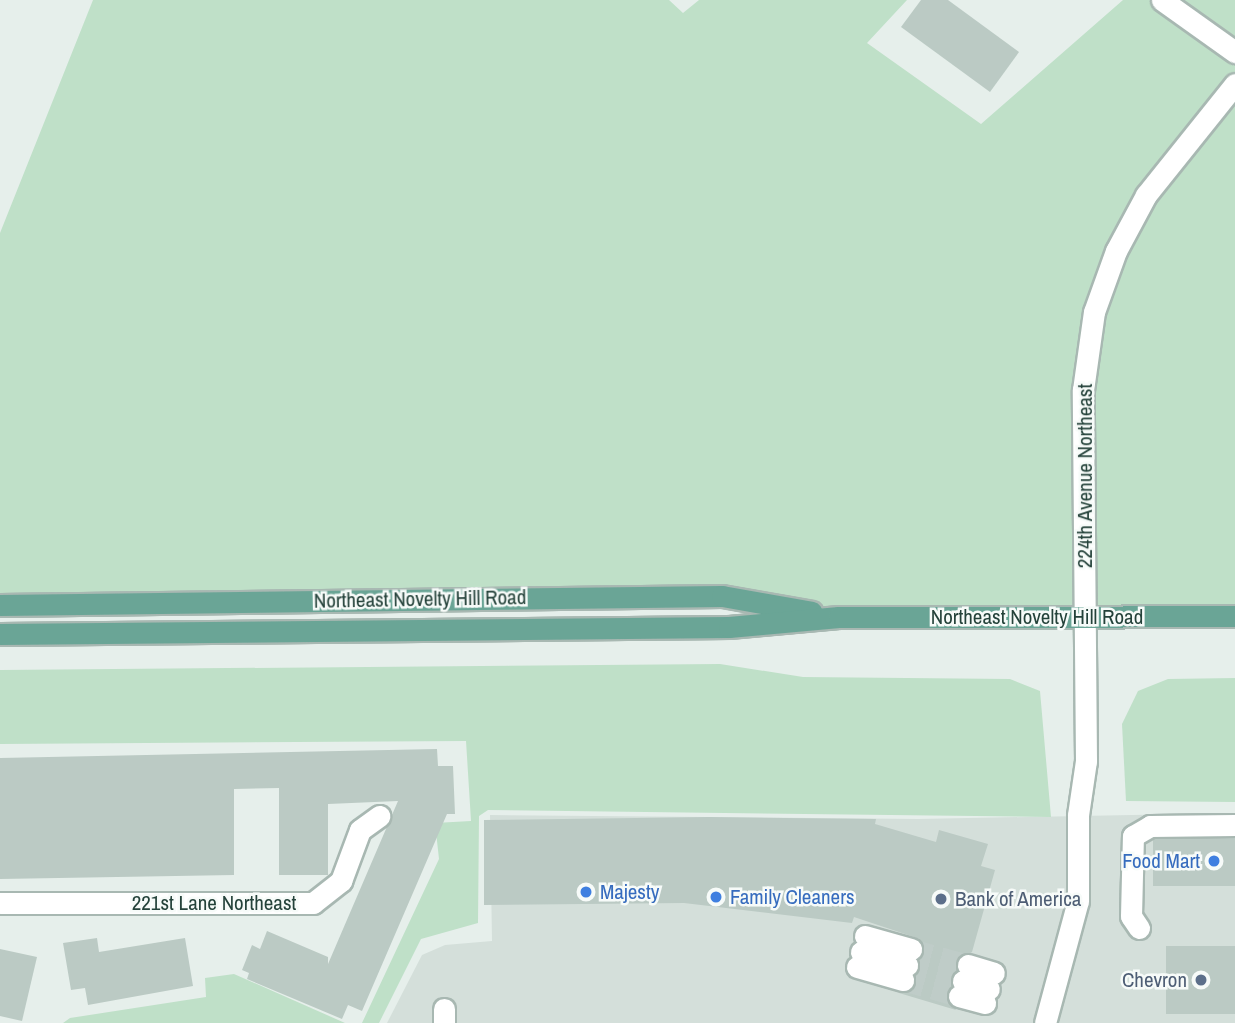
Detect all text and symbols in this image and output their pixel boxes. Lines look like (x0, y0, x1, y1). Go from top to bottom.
street label: 224th Avenue Northeast (1072, 383, 1098, 569)
street label: Northeast Novelty Hill Road (314, 585, 526, 613)
street label: Northeast Novelty Hill Road (931, 604, 1143, 630)
place label: Food Mart (1122, 848, 1200, 874)
marker: Food Mart (1206, 853, 1222, 869)
place label: Majesty (600, 879, 659, 905)
marker: Majesty (578, 884, 594, 900)
place label: Family Cleaners (730, 884, 855, 910)
place label: Bank of America (955, 886, 1082, 912)
marker: Family Cleaners (708, 889, 724, 905)
street label: 221st Lane Northeast (132, 890, 296, 916)
marker: Bank of America (933, 891, 949, 907)
place label: Chevron (1122, 967, 1187, 993)
marker: Chevron (1193, 972, 1209, 988)

